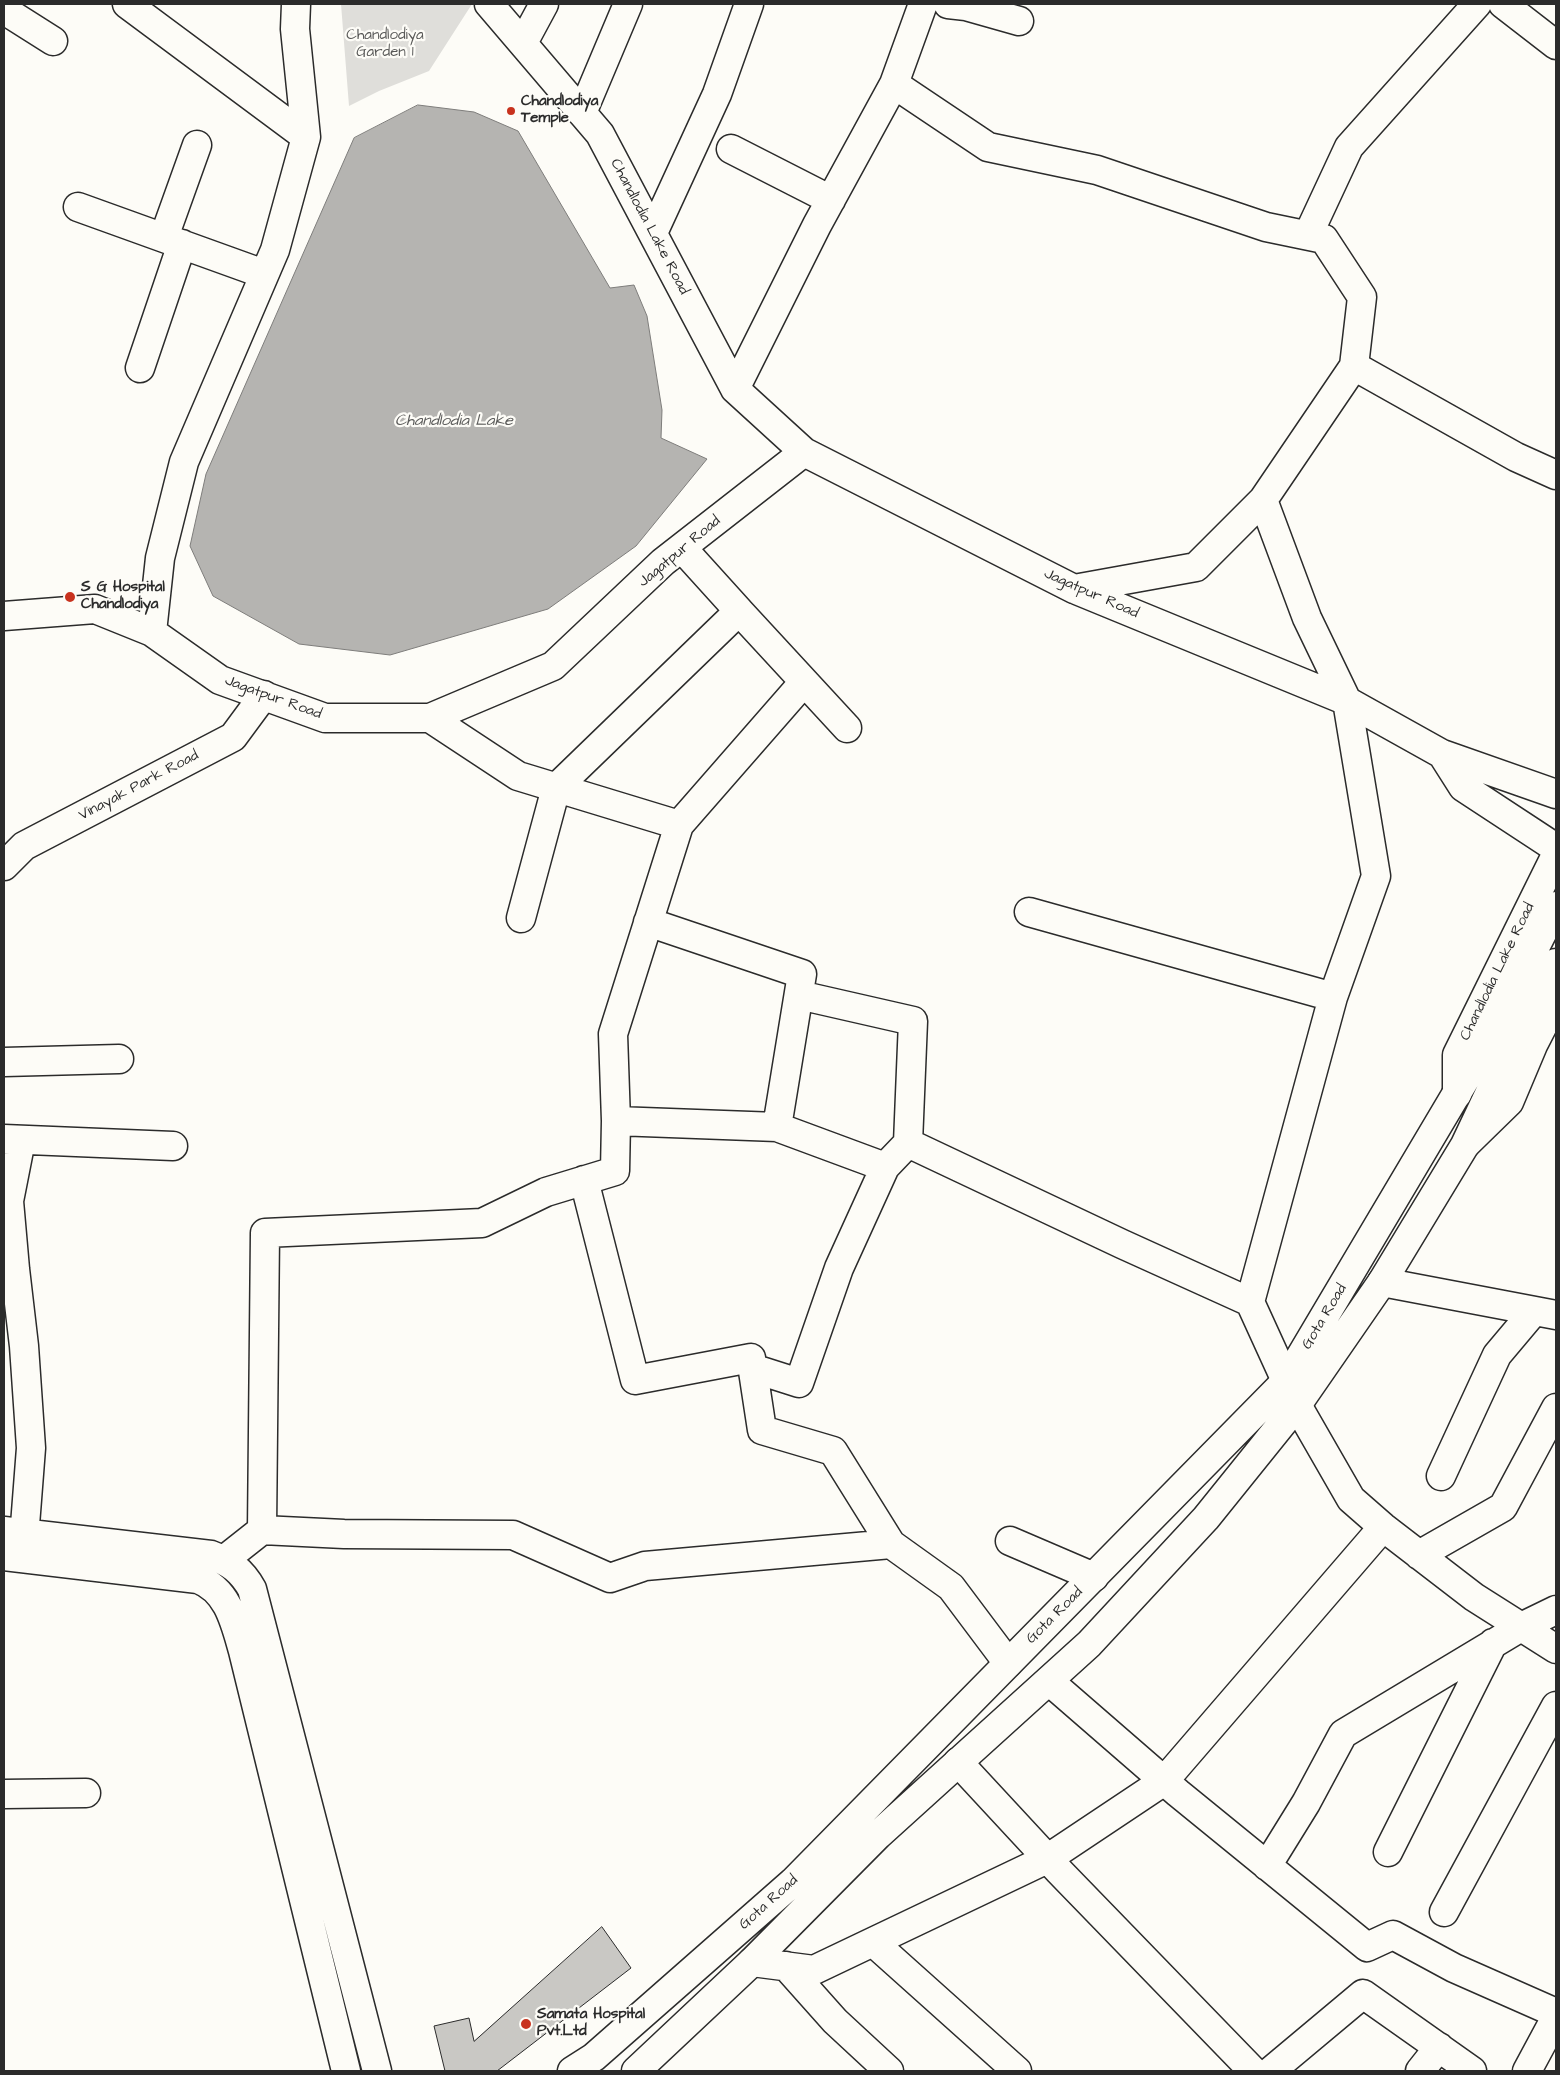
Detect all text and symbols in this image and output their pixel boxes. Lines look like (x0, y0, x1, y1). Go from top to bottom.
park label: Chandlodiya Garden 1 (346, 27, 424, 62)
place label: Chandlodiya Temple (521, 93, 598, 128)
marker: Chandlodiya Temple (505, 105, 517, 117)
street label: Chandlodia Lake Road (606, 156, 692, 298)
water label: Chandlodia Lake (395, 412, 513, 432)
street label: Jagatpur Road (635, 512, 725, 592)
street label: Jagatpur Road (1041, 565, 1141, 623)
place label: S G Hospital Chandlodiya (81, 579, 165, 614)
marker: S G Hospital Chandlodiya (63, 590, 77, 604)
street label: Jagatpur Road (222, 672, 324, 724)
street label: Vinayak Park Road (76, 747, 202, 825)
street label: Chandlodia Lake Road (1457, 900, 1539, 1044)
street label: Gota Road (1298, 1281, 1352, 1353)
street label: Gota Road (1023, 1584, 1087, 1648)
street label: Gota Road (736, 1872, 802, 1934)
place label: Samata Hospital Pvt.Ltd (537, 2006, 645, 2041)
marker: Samata Hospital Pvt.Ltd (519, 2017, 533, 2031)

